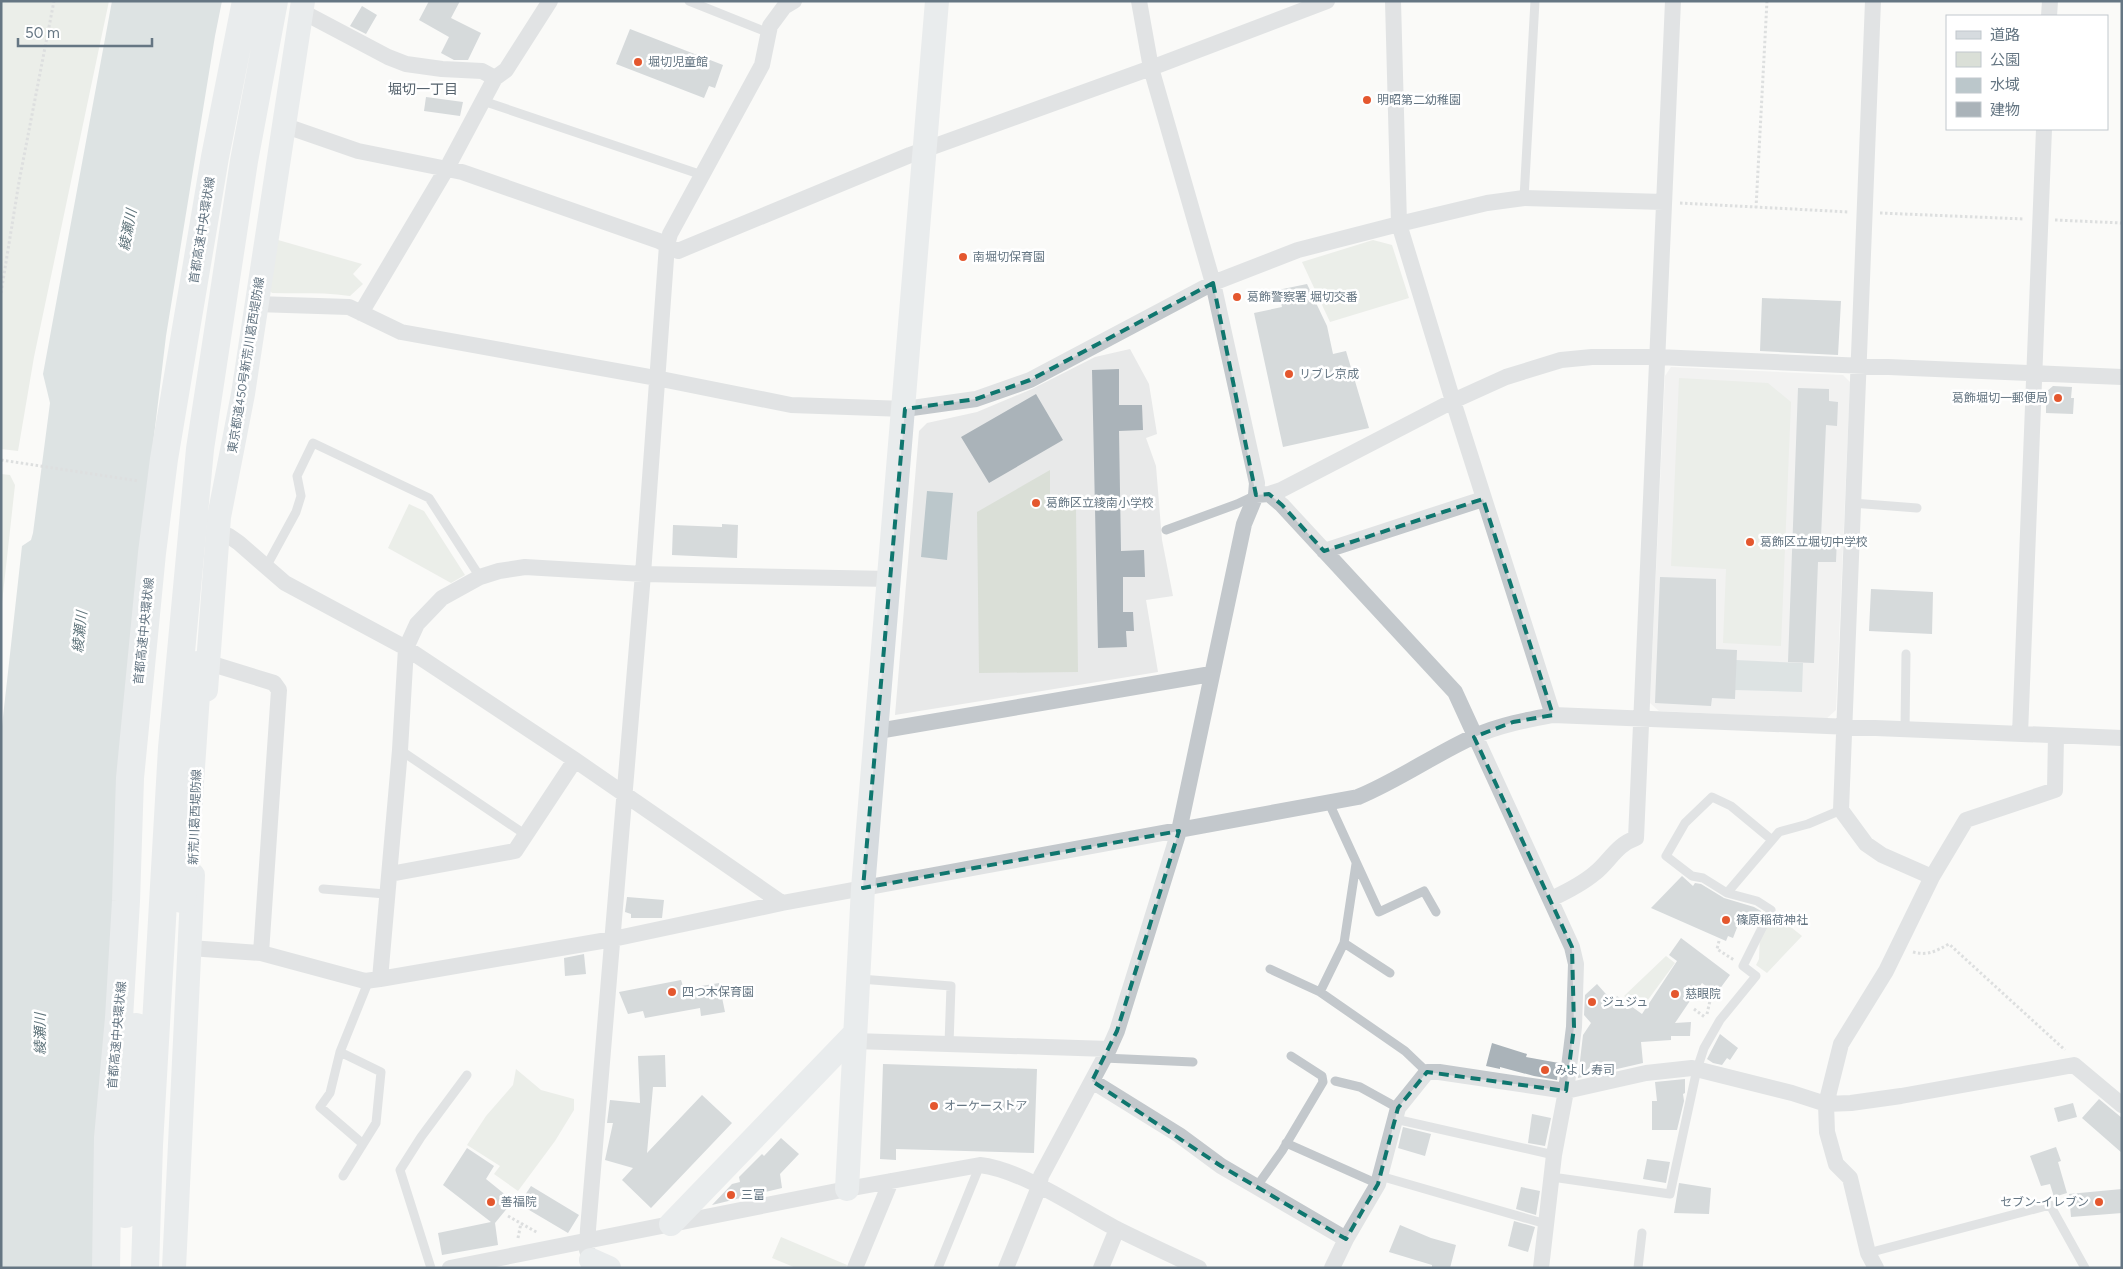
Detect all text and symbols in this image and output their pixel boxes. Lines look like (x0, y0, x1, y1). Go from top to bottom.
scale bar (18, 15, 151, 47)
legend (1946, 15, 2108, 130)
text: 50 m (25, 24, 60, 42)
text: 道路 (1990, 26, 2020, 44)
text: 公園 (1990, 51, 2020, 69)
place label: 堀切児童館 (648, 55, 708, 69)
marker: 堀切児童館 (632, 56, 644, 68)
text: 水域 (1990, 76, 2020, 94)
district label: 堀切一丁目 (388, 81, 458, 98)
place label: 明昭第二幼稚園 (1377, 93, 1461, 107)
marker: 明昭第二幼稚園 (1361, 94, 1373, 106)
text: 建物 (1990, 101, 2020, 119)
street label: 首都高速中央環状線 (187, 176, 217, 284)
water label: 綾瀬川 (116, 206, 141, 252)
place label: 南堀切保育園 (973, 250, 1045, 264)
marker: 南堀切保育園 (957, 251, 969, 263)
street label: 東京都道450号新荒川葛西堤防線 (225, 276, 267, 454)
place label: 葛飾警察署 堀切交番 (1247, 290, 1358, 304)
marker: 葛飾警察署 堀切交番 (1231, 291, 1243, 303)
place label: リブレ京成 (1299, 367, 1359, 381)
marker: リブレ京成 (1283, 368, 1295, 380)
place label: 葛飾堀切一郵便局 (1952, 391, 2048, 405)
marker: 葛飾堀切一郵便局 (2052, 392, 2064, 404)
place label: 葛飾区立綾南小学校 (1046, 496, 1154, 510)
marker: 葛飾区立綾南小学校 (1030, 497, 1042, 509)
place label: 葛飾区立堀切中学校 (1760, 535, 1868, 549)
marker: 葛飾区立堀切中学校 (1744, 536, 1756, 548)
street label: 首都高速中央環状線 (131, 577, 157, 685)
water label: 綾瀬川 (69, 608, 91, 654)
street label: 新荒川葛西堤防線 (186, 769, 204, 865)
place label: 篠原稲荷神社 (1736, 913, 1808, 927)
marker: 篠原稲荷神社 (1720, 914, 1732, 926)
street label: 首都高速中央環状線 (105, 981, 129, 1089)
place label: 四つ木保育園 (682, 985, 754, 999)
marker: 四つ木保育園 (666, 986, 678, 998)
place label: 慈眼院 (1685, 987, 1721, 1001)
marker: 慈眼院 (1669, 988, 1681, 1000)
place label: ジュジュ (1602, 995, 1648, 1009)
marker: ジュジュ (1586, 996, 1598, 1008)
water label: 綾瀬川 (32, 1011, 49, 1055)
place label: みよし寿司 (1555, 1063, 1615, 1077)
marker: みよし寿司 (1539, 1064, 1551, 1076)
place label: オーケーストア (944, 1099, 1027, 1113)
marker: オーケーストア (928, 1100, 940, 1112)
place label: 三富 (741, 1188, 765, 1202)
marker: 三富 (725, 1189, 737, 1201)
place label: 善福院 (501, 1195, 537, 1209)
place label: セブン-イレブン (2000, 1195, 2089, 1209)
marker: 善福院 (485, 1196, 497, 1208)
marker: セブン-イレブン (2093, 1196, 2105, 1208)

